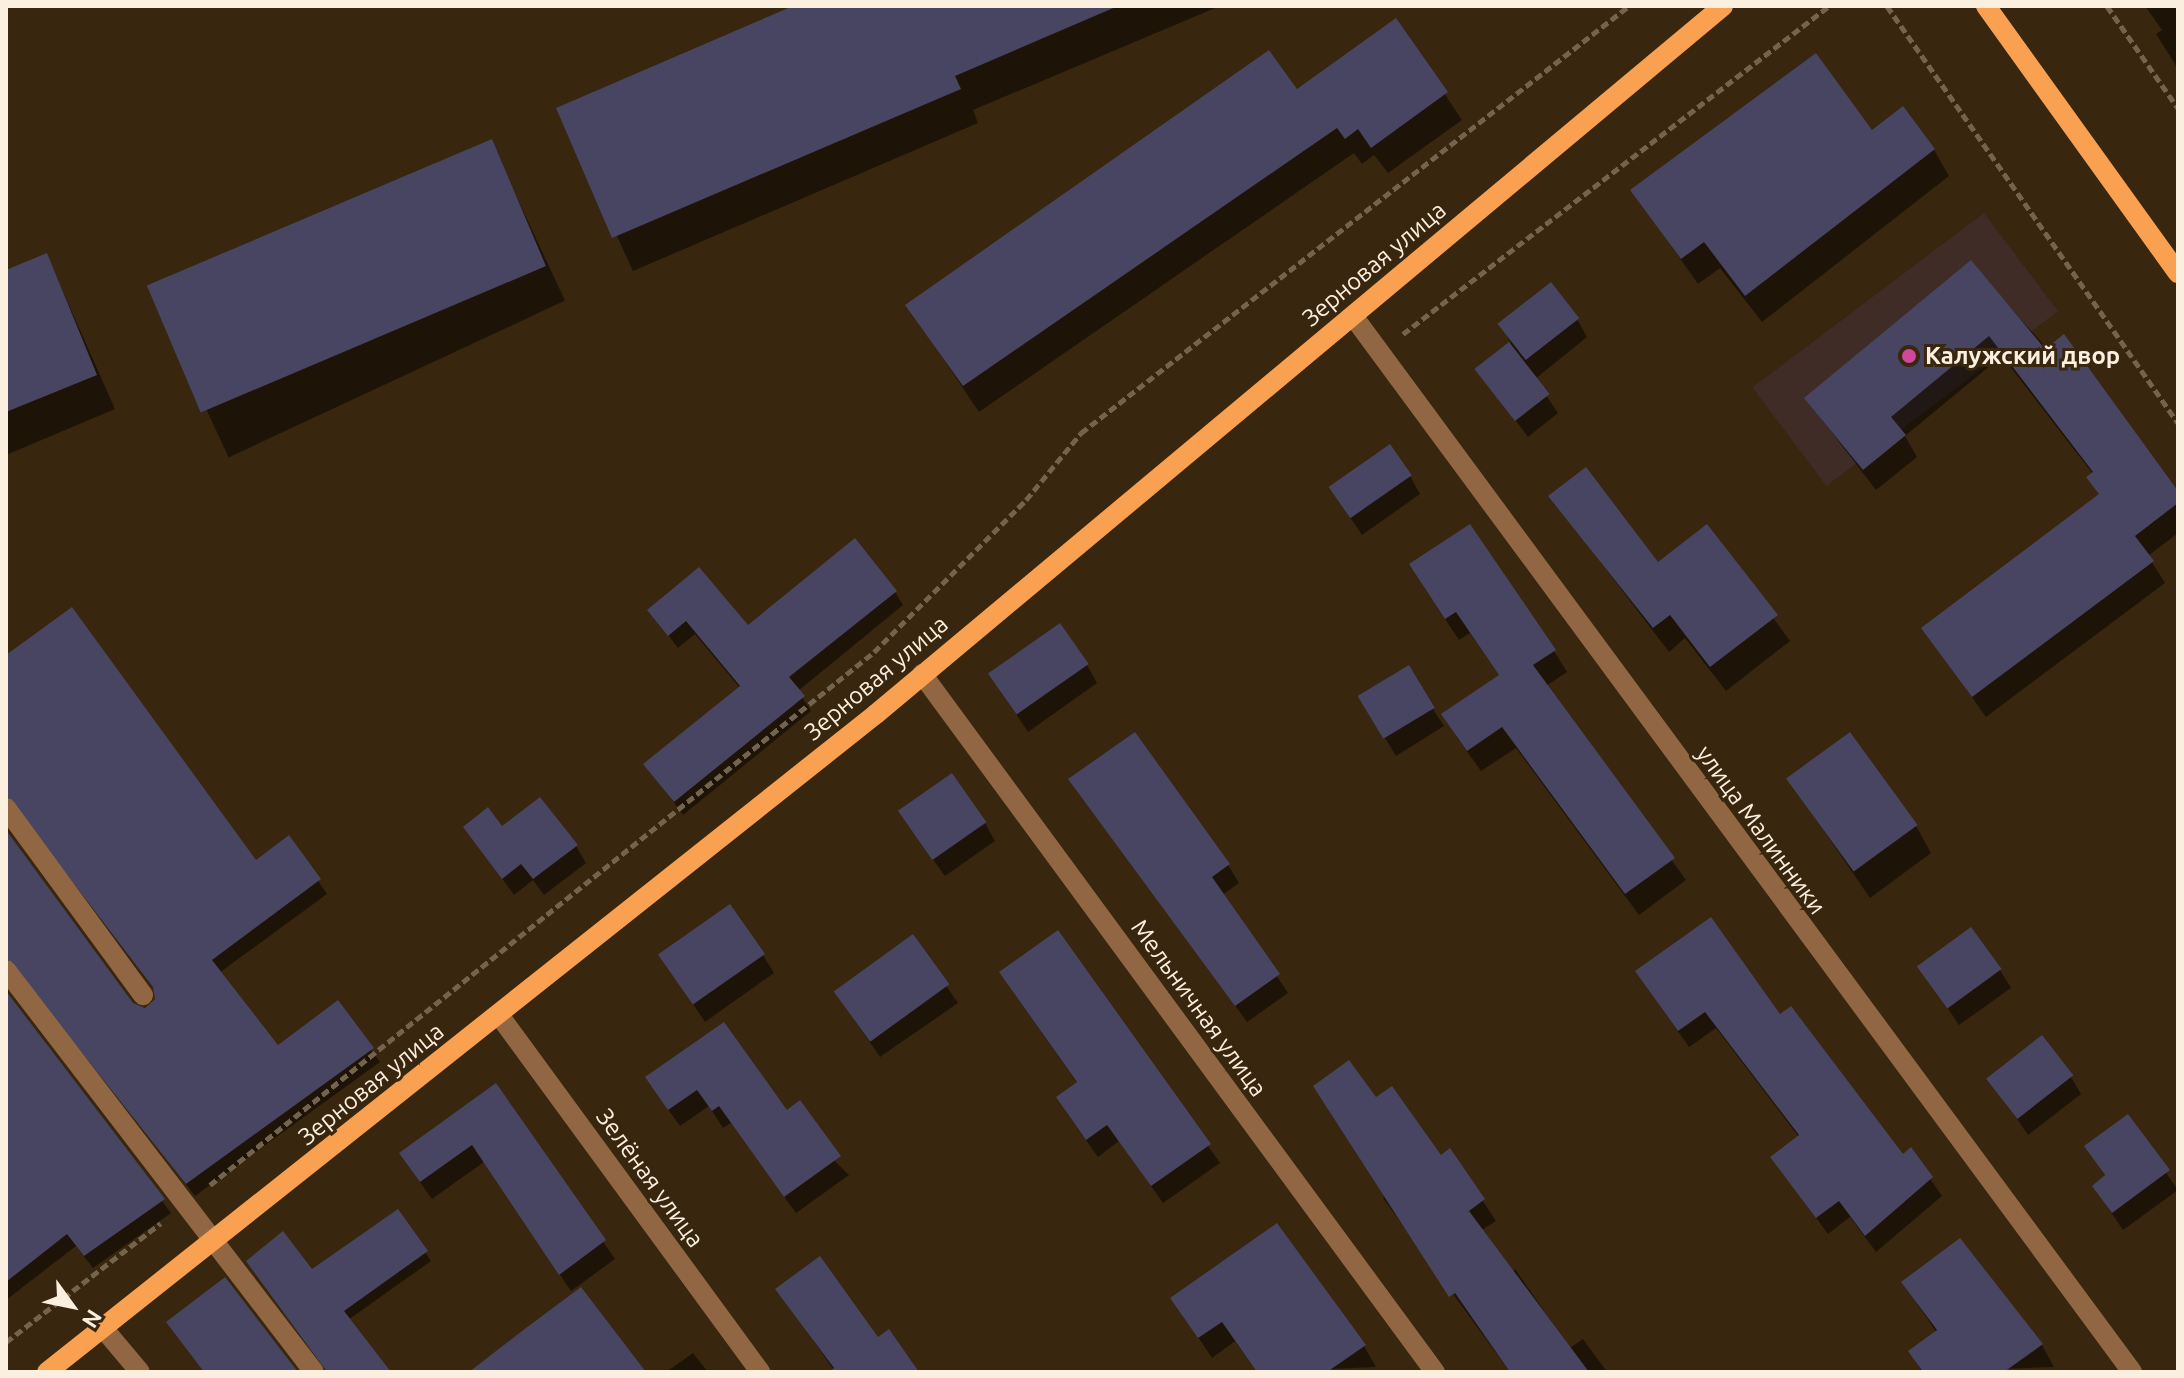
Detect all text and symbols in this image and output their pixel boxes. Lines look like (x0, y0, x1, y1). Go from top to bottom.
street label: Зерновая улица (1296, 196, 1452, 332)
place label: Калужский двор (1925, 342, 2120, 370)
marker: Калужский двор (1900, 347, 1918, 365)
street label: Зерновая улица (798, 610, 954, 746)
street label: улица Малинники (1690, 740, 1832, 920)
street label: Мельничная улица (1125, 914, 1273, 1102)
street label: Зерновая улица (293, 1017, 449, 1151)
street label: Зелёная улица (590, 1103, 710, 1253)
north arrow (32, 1266, 112, 1346)
text: N (78, 1306, 108, 1333)

